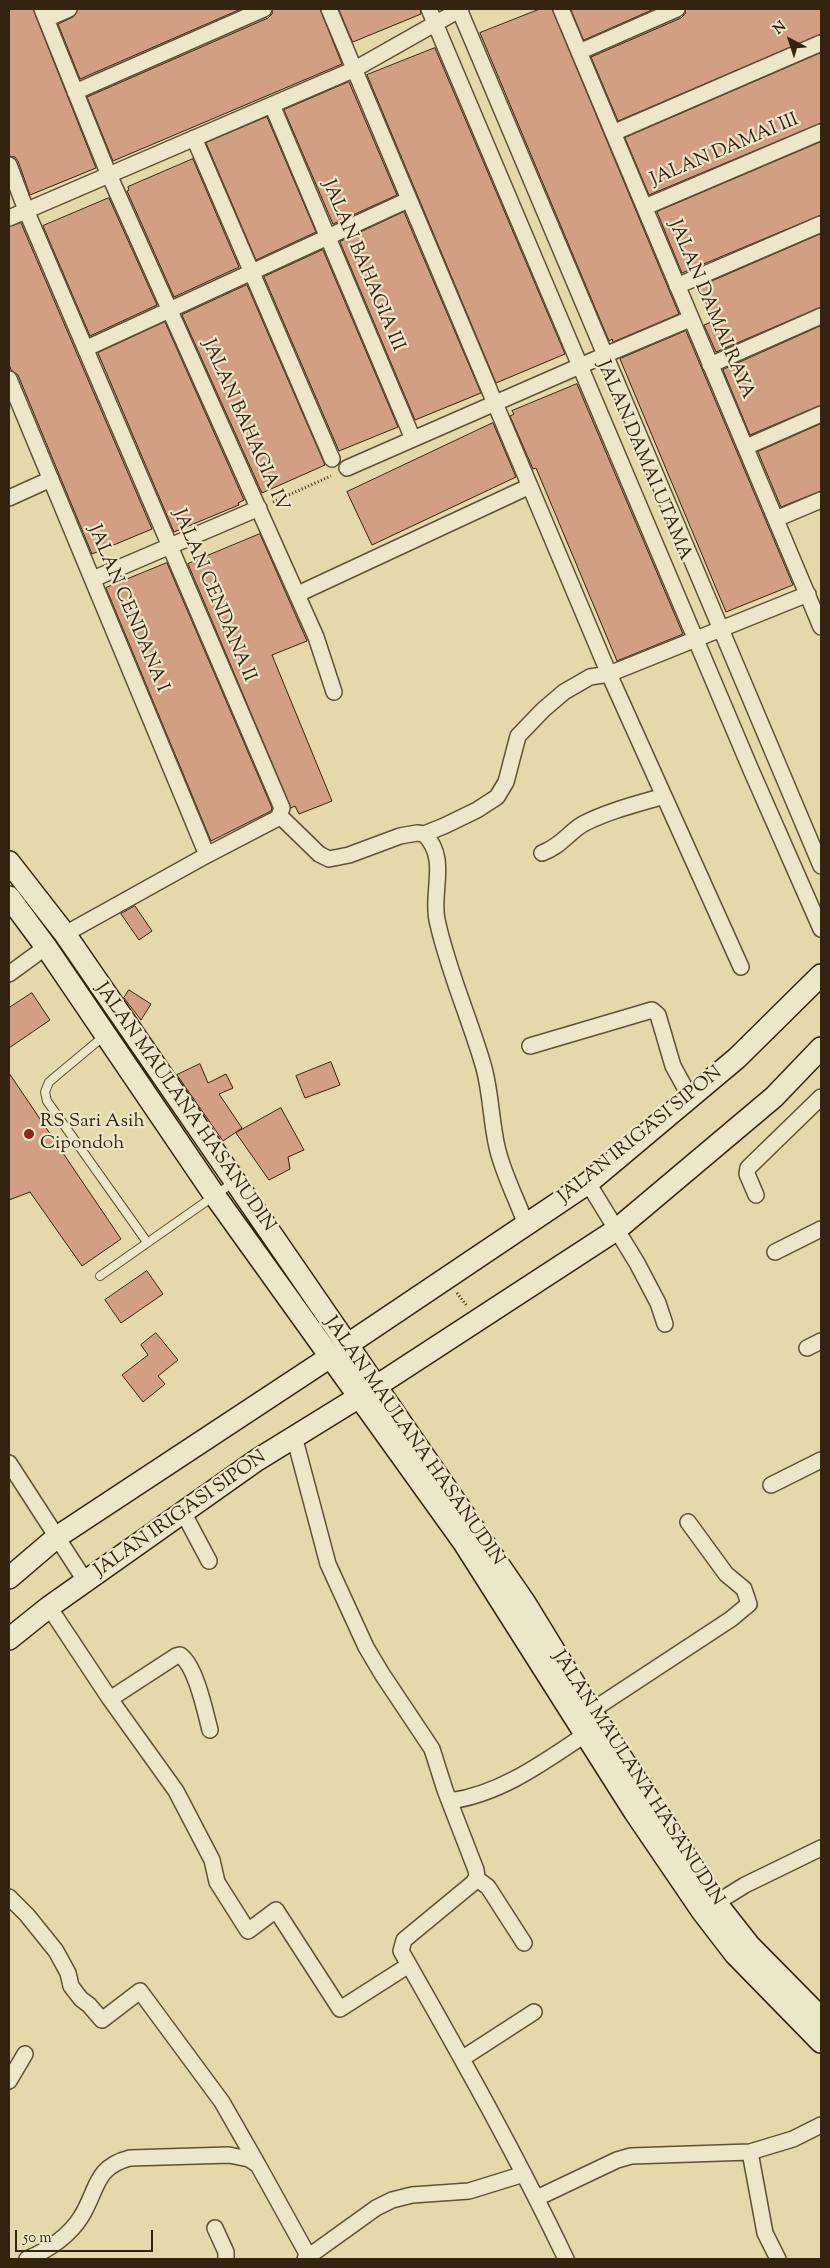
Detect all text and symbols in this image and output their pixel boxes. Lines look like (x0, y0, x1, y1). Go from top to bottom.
north arrow (765, 15, 815, 65)
text: N (770, 17, 791, 40)
street label: JALAN DAMAI III (648, 110, 802, 192)
street label: JALAN BAHAGIA III (316, 177, 408, 355)
street label: JALAN DAMAI RAYA (662, 217, 758, 403)
street label: JALAN BAHAGIA IV (196, 336, 292, 516)
street label: JALAN DAMAI UTAMA (590, 357, 696, 565)
street label: JALAN CENDANA II (166, 506, 260, 686)
street label: JALAN CENDANA I (82, 522, 172, 696)
street label: JALAN MAULANA HASANUDIN (89, 979, 279, 1237)
street label: JALAN IRIGASI SIPON (554, 1063, 728, 1209)
place label: RS Sari Asih Cipondoh (40, 1112, 145, 1156)
marker: RS Sari Asih Cipondoh (22, 1127, 36, 1141)
street label: JALAN MAULANA HASANUDIN (318, 1313, 508, 1571)
street label: JALAN IRIGASI SIPON (91, 1447, 271, 1583)
street label: JALAN MAULANA HASANUDIN (546, 1647, 728, 1911)
scale bar (18, 2220, 155, 2252)
text: 50 m (23, 2228, 52, 2249)

